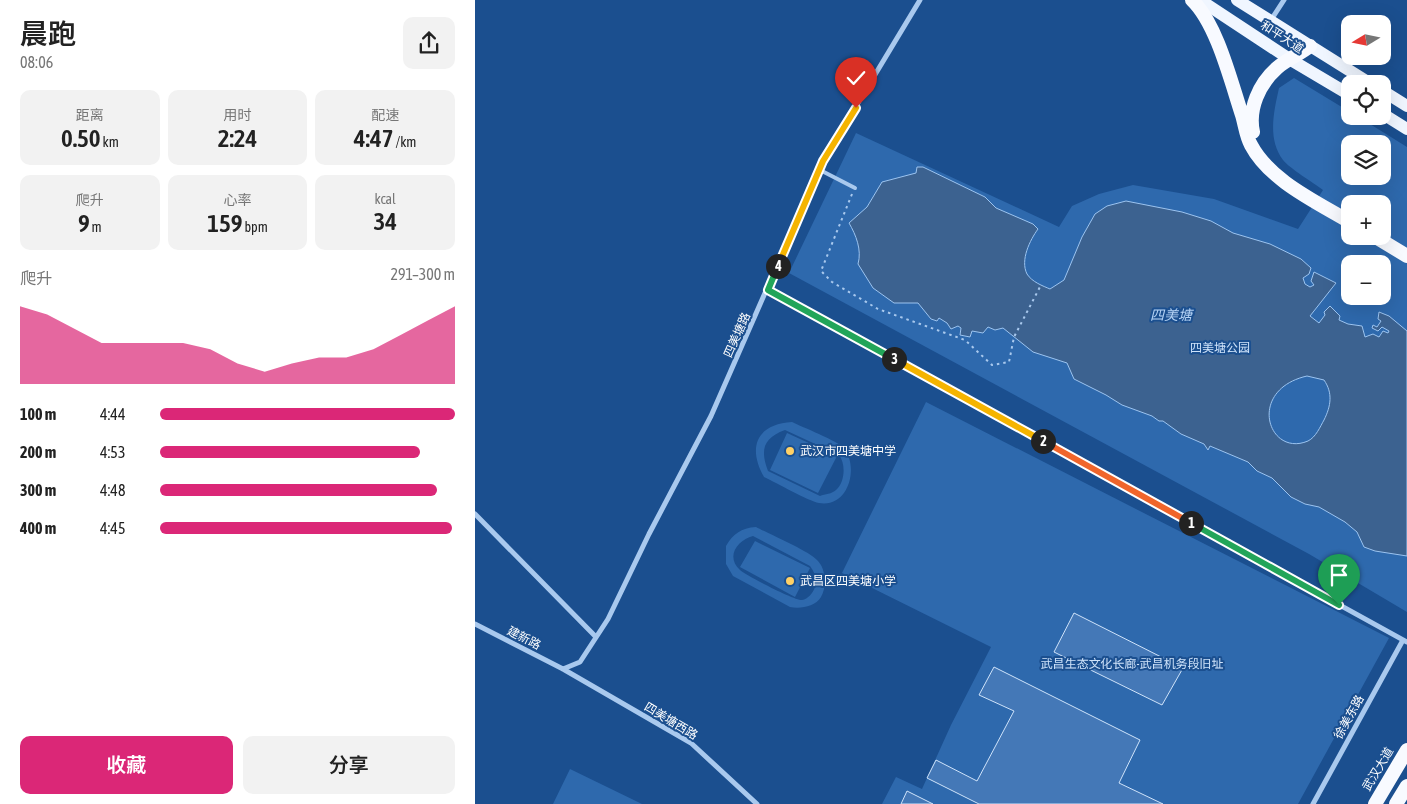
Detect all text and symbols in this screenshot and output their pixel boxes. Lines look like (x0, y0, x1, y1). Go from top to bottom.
north arrow (1341, 15, 1391, 65)
map controls (1341, 15, 1391, 305)
button: share (403, 17, 455, 69)
text: 晨跑 (20, 18, 76, 50)
street label: 和平大道 (1258, 18, 1306, 56)
text: 08:06 (20, 53, 53, 71)
pin (835, 57, 877, 108)
icon: check (842, 64, 870, 92)
button: locate (1341, 75, 1391, 125)
text: 距离 (76, 107, 104, 123)
text: 用时 (223, 107, 251, 123)
text: 配速 (371, 107, 399, 123)
text: 0.50 (61, 124, 101, 152)
text: 2:24 (218, 124, 257, 152)
text: 4:47 (354, 124, 394, 152)
text: km (101, 134, 119, 150)
text: /km (394, 134, 416, 150)
button: layers (1341, 135, 1391, 185)
text: kcal (375, 191, 396, 207)
text: 爬升 (76, 192, 104, 208)
text: 心率 (223, 192, 251, 208)
button: + (1341, 195, 1391, 245)
text: 34 (373, 207, 397, 235)
text: 9 (78, 209, 90, 237)
text: 159 (207, 209, 242, 237)
text: m (90, 219, 102, 235)
text: bpm (242, 219, 268, 235)
pin: 4 (765, 254, 791, 278)
button: − (1341, 255, 1391, 305)
text: 4 (775, 258, 782, 274)
text: 291–300 m (391, 265, 455, 283)
text: 爬升 (20, 269, 52, 287)
water label: 四美塘 (1150, 307, 1194, 323)
street label: 四美塘路 (721, 310, 753, 360)
park label: 四美塘公园 (1190, 341, 1250, 355)
pin: 3 (881, 346, 907, 372)
text: 3 (891, 351, 898, 367)
text: 100 m (20, 405, 56, 423)
text: 4:44 (100, 405, 125, 423)
pin: 2 (1031, 428, 1055, 454)
text: 2 (1040, 433, 1047, 449)
text: 200 m (20, 443, 56, 461)
text: 4:53 (100, 443, 125, 461)
place label: 武汉市四美塘中学 (800, 444, 896, 458)
marker: 武汉市四美塘中学 (784, 445, 796, 457)
text: 300 m (20, 481, 56, 499)
text: 4:48 (100, 481, 125, 499)
pin: 1 (1179, 510, 1203, 536)
text: 1 (1188, 515, 1195, 531)
text: 400 m (20, 519, 56, 537)
text: 4:45 (100, 519, 125, 537)
pin (1318, 554, 1360, 605)
icon: arrive (1325, 561, 1353, 589)
place label: 武昌区四美塘小学 (800, 574, 896, 588)
marker: 武昌区四美塘小学 (784, 575, 796, 587)
street label: 建新路 (505, 624, 543, 652)
park label: 武昌生态文化长廊-武昌机务段旧址 (1040, 657, 1224, 671)
street label: 徐美东路 (1331, 693, 1367, 741)
street label: 四美塘西路 (642, 700, 700, 742)
button: 收藏 (20, 736, 233, 794)
button: 分享 (243, 736, 455, 794)
street label: 武汉大道 (1360, 745, 1396, 793)

